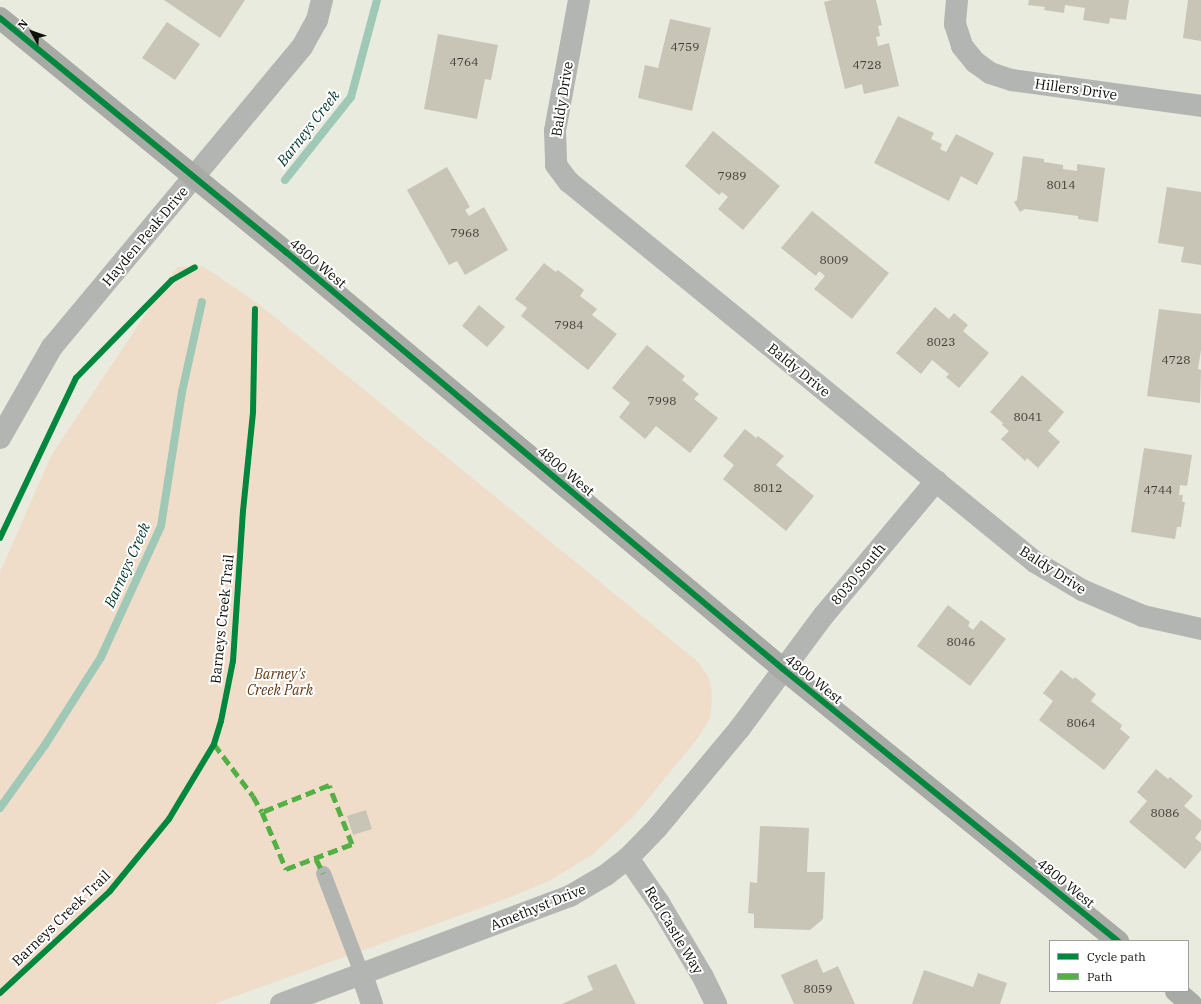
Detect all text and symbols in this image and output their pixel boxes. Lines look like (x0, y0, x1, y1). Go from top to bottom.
north arrow (12, 12, 52, 52)
text: N (15, 16, 31, 32)
house number: 4759 (671, 40, 699, 54)
house number: 4764 (450, 55, 478, 69)
house number: 4728 (853, 58, 881, 72)
street label: Baldy Drive (548, 60, 576, 138)
street label: Hillers Drive (1034, 75, 1118, 103)
water label: Barneys Creek (273, 87, 343, 169)
house number: 7989 (718, 169, 746, 183)
house number: 8014 (1047, 178, 1075, 192)
street label: Hayden Peak Drive (99, 183, 191, 289)
house number: 7968 (451, 226, 479, 240)
street label: 4800 West (286, 234, 350, 292)
house number: 8009 (820, 253, 848, 267)
house number: 7984 (555, 318, 583, 332)
house number: 8023 (927, 335, 955, 349)
street label: Baldy Drive (764, 340, 834, 400)
house number: 4728 (1162, 353, 1190, 367)
house number: 7998 (648, 394, 676, 408)
house number: 8041 (1014, 410, 1042, 424)
street label: 4800 West (534, 442, 598, 500)
house number: 8012 (754, 481, 782, 495)
house number: 4744 (1144, 483, 1172, 497)
water label: Barneys Creek (100, 520, 154, 610)
street label: 8030 South (827, 540, 889, 608)
street label: Baldy Drive (1017, 542, 1089, 598)
street label: Barneys Creek Trail (207, 554, 237, 684)
house number: 8046 (947, 635, 975, 649)
street label: 4800 West (782, 651, 846, 707)
park label: Barney's Creek Park (247, 666, 313, 698)
house number: 8064 (1067, 716, 1095, 730)
house number: 8086 (1151, 806, 1179, 820)
street label: 4800 West (1034, 855, 1098, 911)
street label: Barneys Creek Trail (8, 867, 114, 969)
street label: Amethyst Drive (488, 880, 588, 934)
street label: Red Castle Way (641, 883, 707, 977)
legend (1049, 940, 1189, 992)
text: Cycle path (1087, 949, 1146, 964)
text: Path (1087, 969, 1112, 984)
house number: 8059 (804, 982, 832, 996)

